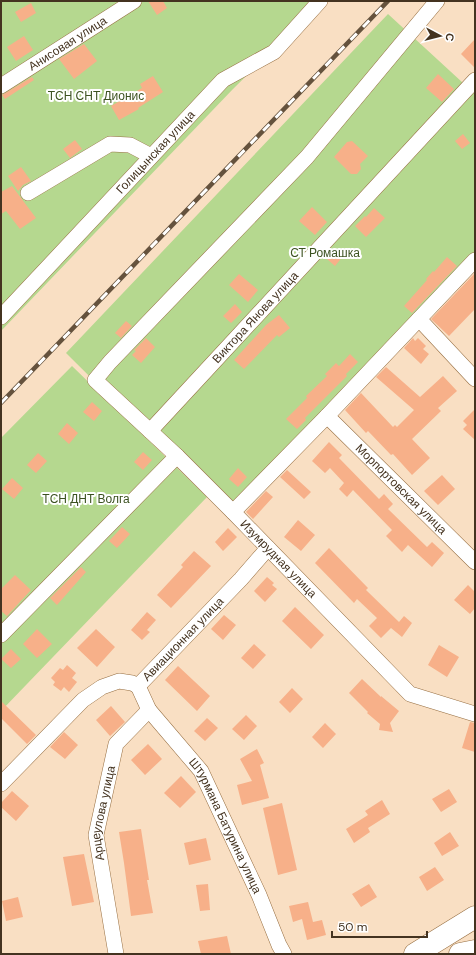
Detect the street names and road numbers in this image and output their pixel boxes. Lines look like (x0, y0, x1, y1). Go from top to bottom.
street label: Анисовая улица (25, 12, 110, 74)
street label: Голицынская улица (112, 107, 199, 197)
street label: Виктора Янова улица (209, 268, 302, 367)
street label: Морпортовская улица (352, 440, 450, 538)
street label: Изумрудная улица (237, 516, 320, 602)
street label: Авиационная улица (139, 594, 227, 685)
street label: Штурмана Батурина улица (185, 754, 265, 897)
street label: Арцеулова улица (88, 764, 119, 862)

